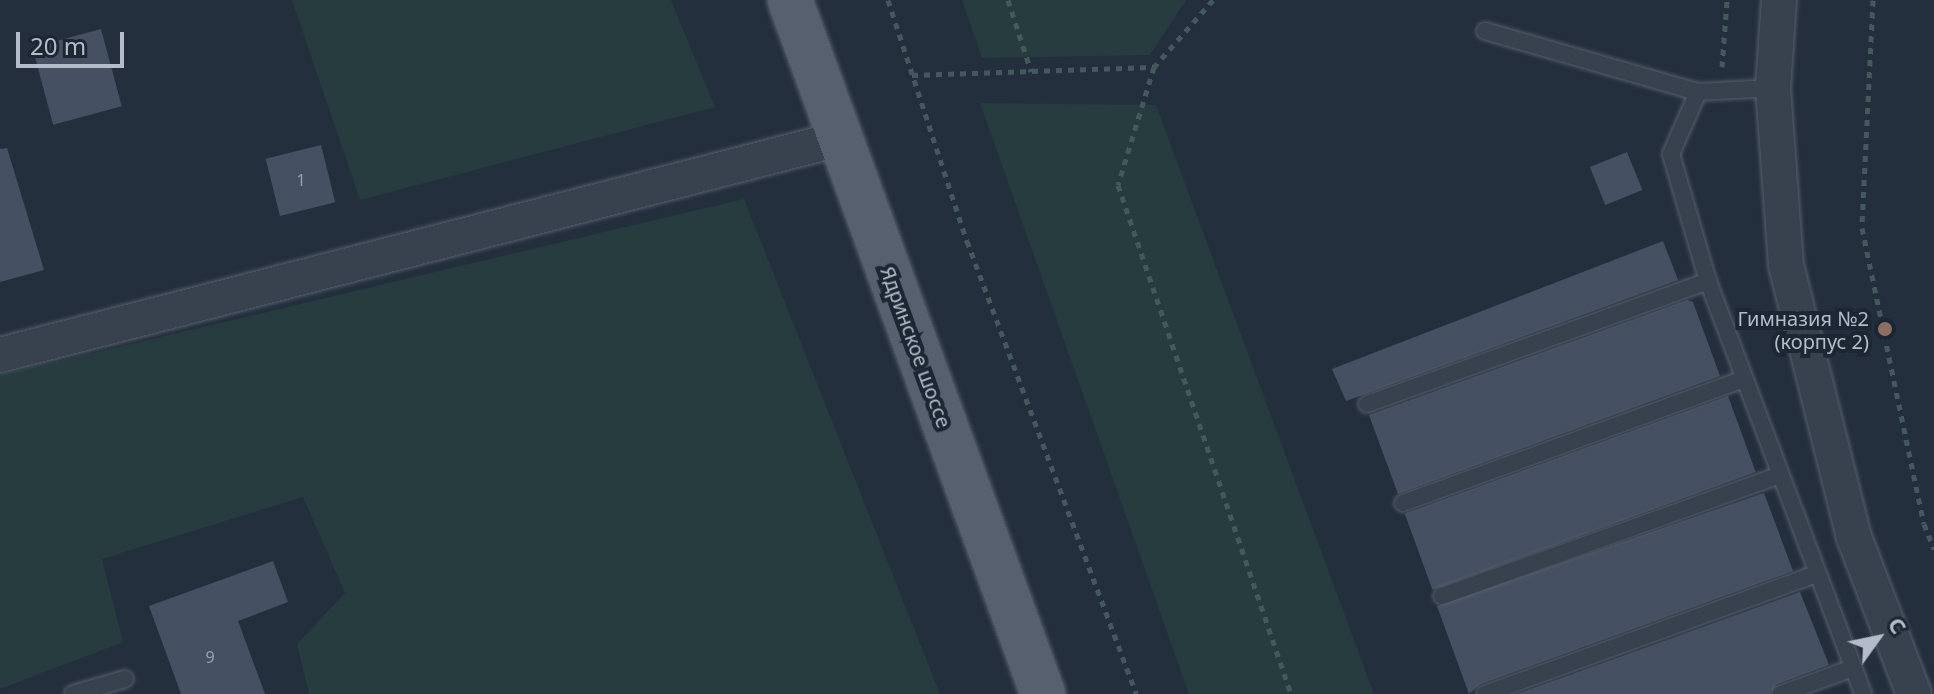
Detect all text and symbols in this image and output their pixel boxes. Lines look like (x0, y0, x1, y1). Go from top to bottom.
scale bar (20, 16, 128, 66)
text: 20 m (30, 29, 86, 62)
house number: 1 (296, 170, 306, 190)
street label: Ядринское шоссе (876, 263, 956, 431)
place label: Гимназия №2 (корпус 2) (1737, 306, 1869, 353)
marker: Гимназия №2 (корпус 2) (1876, 320, 1894, 338)
north arrow (1838, 598, 1918, 678)
text: С (1882, 611, 1915, 639)
house number: 9 (205, 647, 215, 667)

